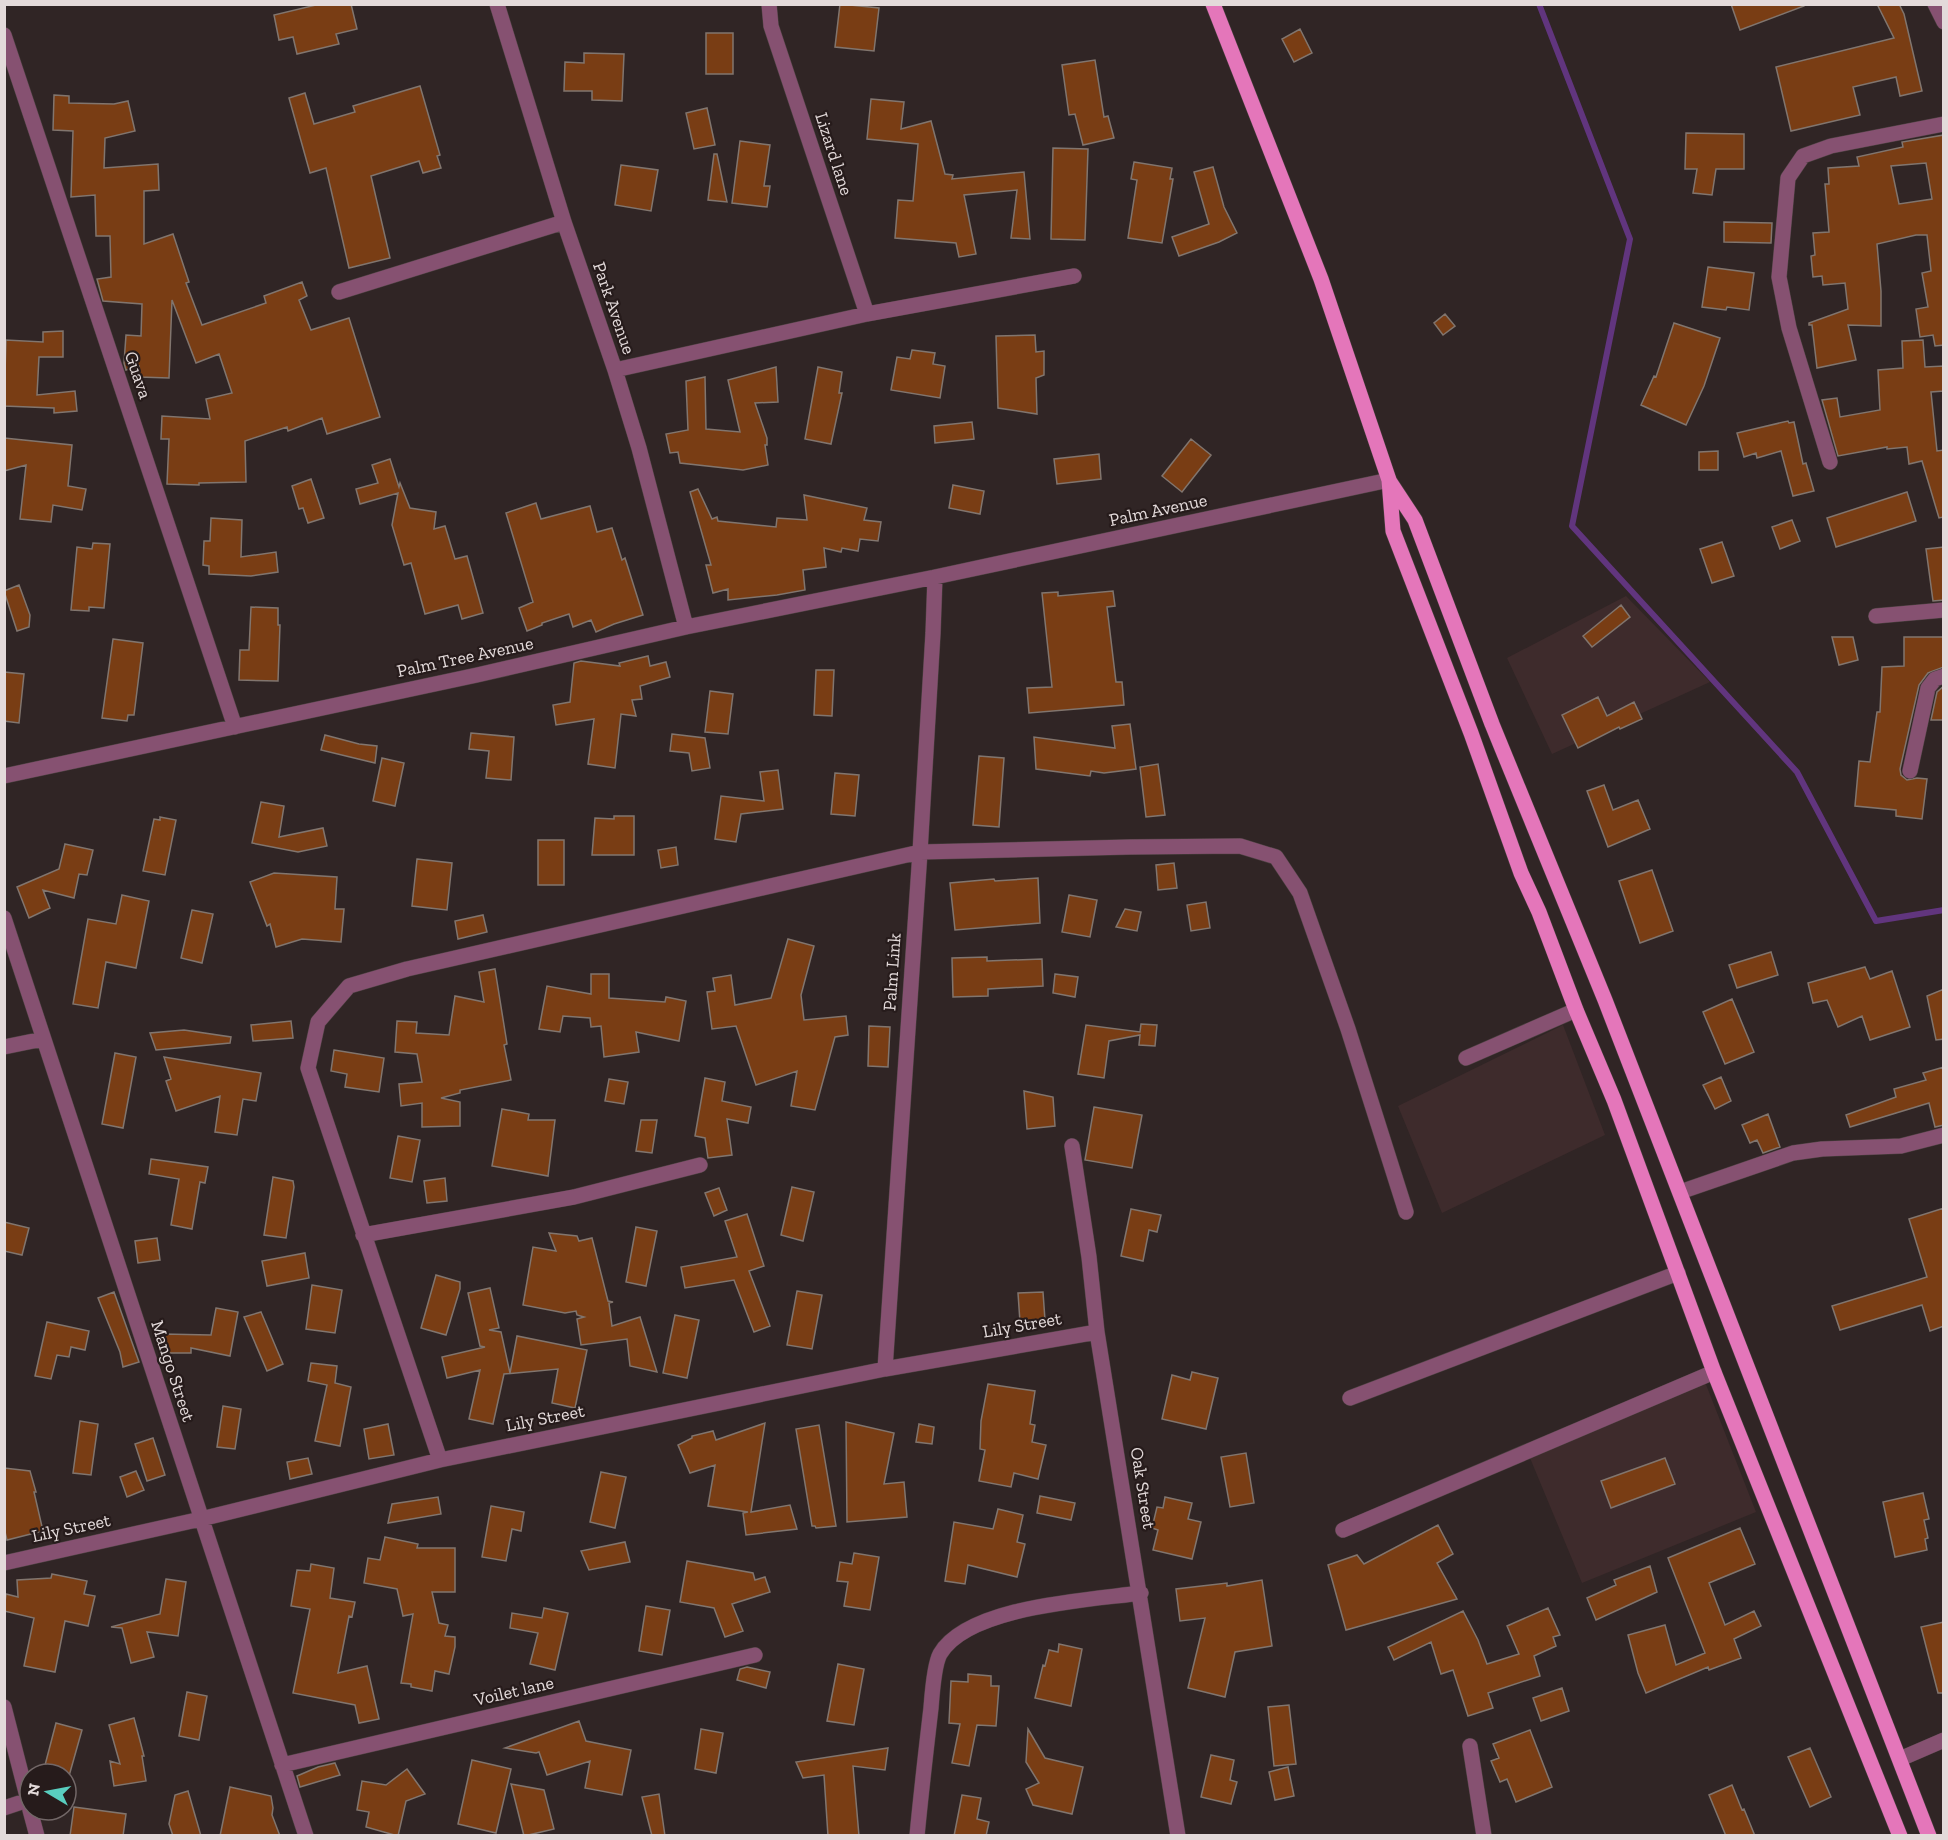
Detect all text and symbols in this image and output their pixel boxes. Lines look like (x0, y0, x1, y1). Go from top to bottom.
street label: Lizard lane (810, 110, 858, 198)
street label: Park Avenue (588, 259, 640, 357)
street label: Guava (120, 348, 156, 402)
street label: Palm Avenue (1107, 489, 1209, 531)
street label: Palm Tree Avenue (395, 632, 535, 682)
street label: Palm Link (878, 932, 906, 1012)
street label: Lily Street (981, 1307, 1063, 1343)
street label: Mango Street (146, 1318, 200, 1425)
street label: Lily Street (504, 1400, 587, 1436)
street label: Oak Street (1126, 1445, 1160, 1531)
street label: Lily Street (30, 1509, 113, 1547)
street label: Voilet lane (471, 1671, 556, 1711)
north arrow (18, 1762, 78, 1822)
text: N (23, 1782, 44, 1797)

